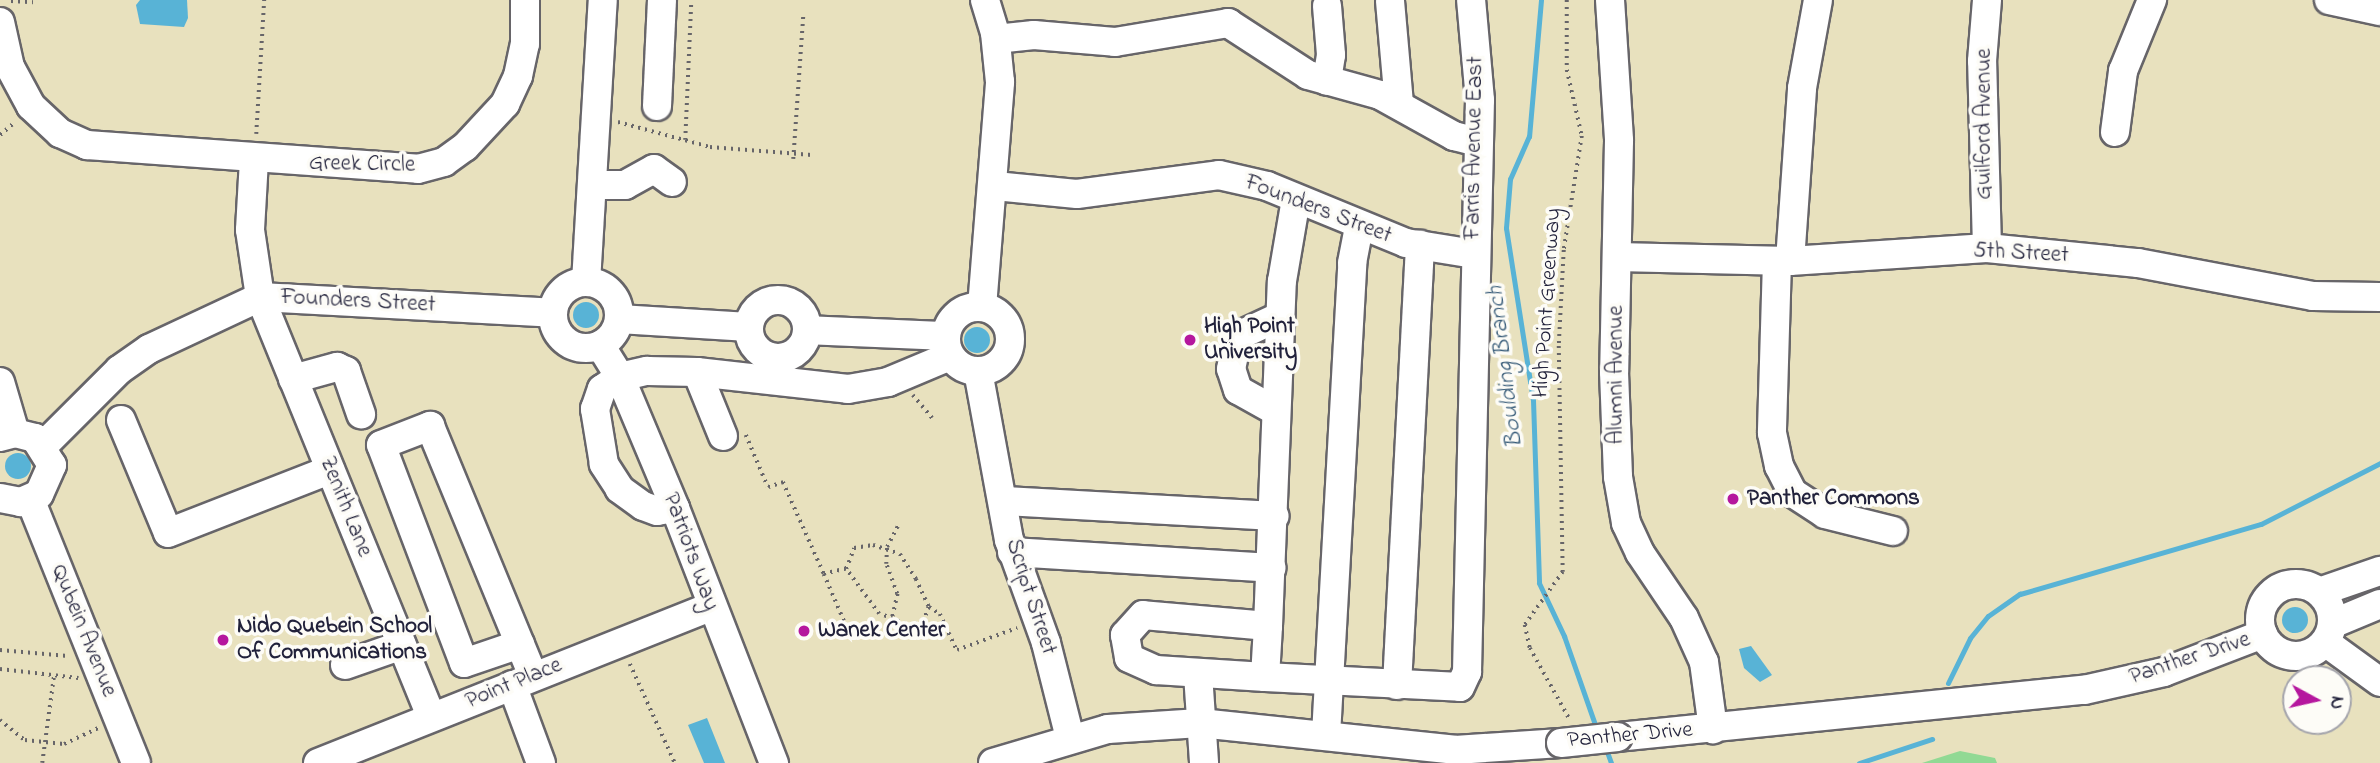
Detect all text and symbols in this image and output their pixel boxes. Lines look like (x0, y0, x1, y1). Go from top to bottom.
street label: Guilford Avenue (1971, 48, 1999, 200)
street label: Farris Avenue East (1460, 56, 1490, 240)
street label: Greek Circle (309, 150, 415, 180)
street label: Founders Street (1241, 169, 1395, 251)
street label: High Point Greenway (1528, 207, 1568, 399)
street label: 5th Street (1973, 238, 2069, 270)
street label: Founders Street (280, 284, 436, 320)
water label: Boulding Branch (1482, 284, 1530, 450)
street label: Alumni Avenue (1603, 306, 1631, 444)
place label: High Point University (1204, 313, 1297, 367)
marker: High Point University (1182, 332, 1198, 348)
street label: Zenith Lane (312, 453, 378, 561)
place label: Panther Commons (1747, 485, 1920, 513)
street label: Patriots Way (656, 489, 724, 615)
marker: Panther Commons (1725, 491, 1741, 507)
street label: Script Street (998, 536, 1062, 658)
street label: Qubein Avenue (44, 561, 122, 701)
place label: Nido Quebein School Of Communications (237, 613, 432, 667)
place label: Wanek Center (818, 617, 945, 645)
marker: Wanek Center (796, 623, 812, 639)
street label: Panther Drive (2126, 626, 2254, 692)
marker: Nido Quebein School Of Communications (215, 632, 231, 648)
street label: Point Place (462, 652, 566, 716)
north arrow (2282, 665, 2352, 735)
text: N (2322, 694, 2351, 711)
street label: Panther Drive (1566, 717, 1694, 755)

